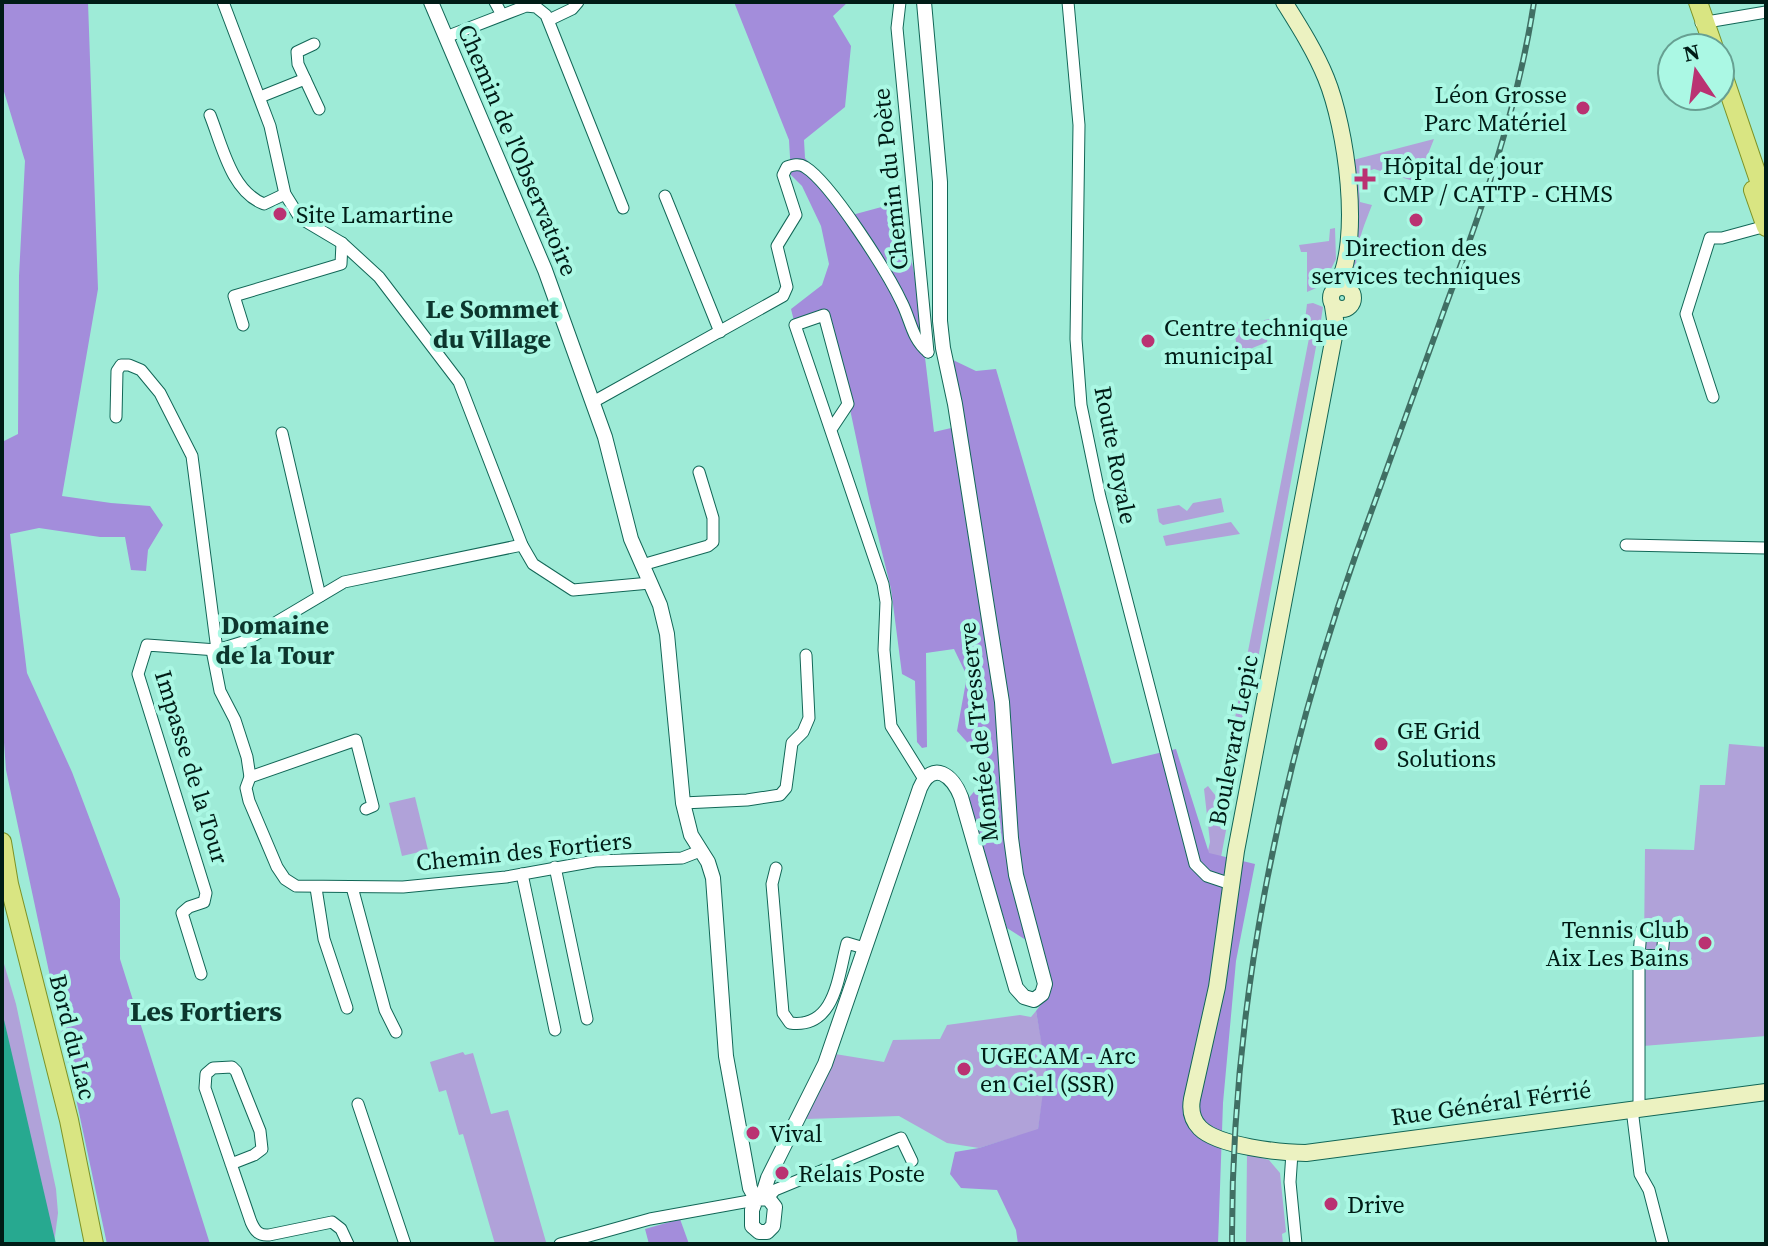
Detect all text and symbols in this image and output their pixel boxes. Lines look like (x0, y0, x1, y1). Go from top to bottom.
street label: Chemin de l'Observatoire (450, 19, 586, 281)
north arrow (1656, 32, 1736, 112)
text: N (1680, 36, 1703, 69)
place label: Léon Grosse Parc Matériel (1424, 78, 1567, 139)
street label: Chemin du Poète (864, 86, 916, 272)
marker: Léon Grosse Parc Matériel (1574, 99, 1592, 117)
place label: Hôpital de jour CMP / CATTP - CHMS (1383, 149, 1613, 210)
marker: Hôpital de jour CMP / CATTP - CHMS (1354, 168, 1376, 190)
place label: Site Lamartine (296, 198, 454, 231)
marker: Site Lamartine (271, 205, 289, 223)
marker: Direction des services techniques (1407, 211, 1425, 229)
place label: Direction des services techniques (1311, 231, 1521, 292)
district label: Le Sommet du Village (426, 291, 559, 357)
place label: Centre technique municipal (1164, 311, 1348, 372)
marker: Centre technique municipal (1139, 332, 1157, 350)
street label: Route Royale (1086, 383, 1146, 527)
district label: Domaine de la Tour (216, 607, 335, 673)
street label: Montée de Tresserve (950, 620, 1006, 844)
street label: Boulevard Lepic (1200, 652, 1266, 828)
street label: Impasse de la Tour (147, 666, 237, 868)
place label: GE Grid Solutions (1397, 714, 1496, 775)
marker: GE Grid Solutions (1372, 735, 1390, 753)
street label: Chemin des Fortiers (414, 823, 634, 879)
place label: Tennis Club Aix Les Bains (1546, 913, 1689, 974)
marker: Tennis Club Aix Les Bains (1696, 934, 1714, 952)
street label: Bord du Lac (41, 971, 105, 1103)
district label: Les Fortiers (130, 992, 282, 1030)
place label: UGECAM - Arc en Ciel (SSR) (980, 1039, 1136, 1100)
marker: UGECAM - Arc en Ciel (SSR) (955, 1060, 973, 1078)
street label: Rue Général Férrié (1389, 1073, 1593, 1133)
place label: Vival (769, 1117, 822, 1150)
marker: Vival (744, 1124, 762, 1142)
place label: Relais Poste (798, 1157, 925, 1190)
marker: Relais Poste (773, 1164, 791, 1182)
place label: Drive (1347, 1188, 1405, 1221)
marker: Drive (1322, 1195, 1340, 1213)

